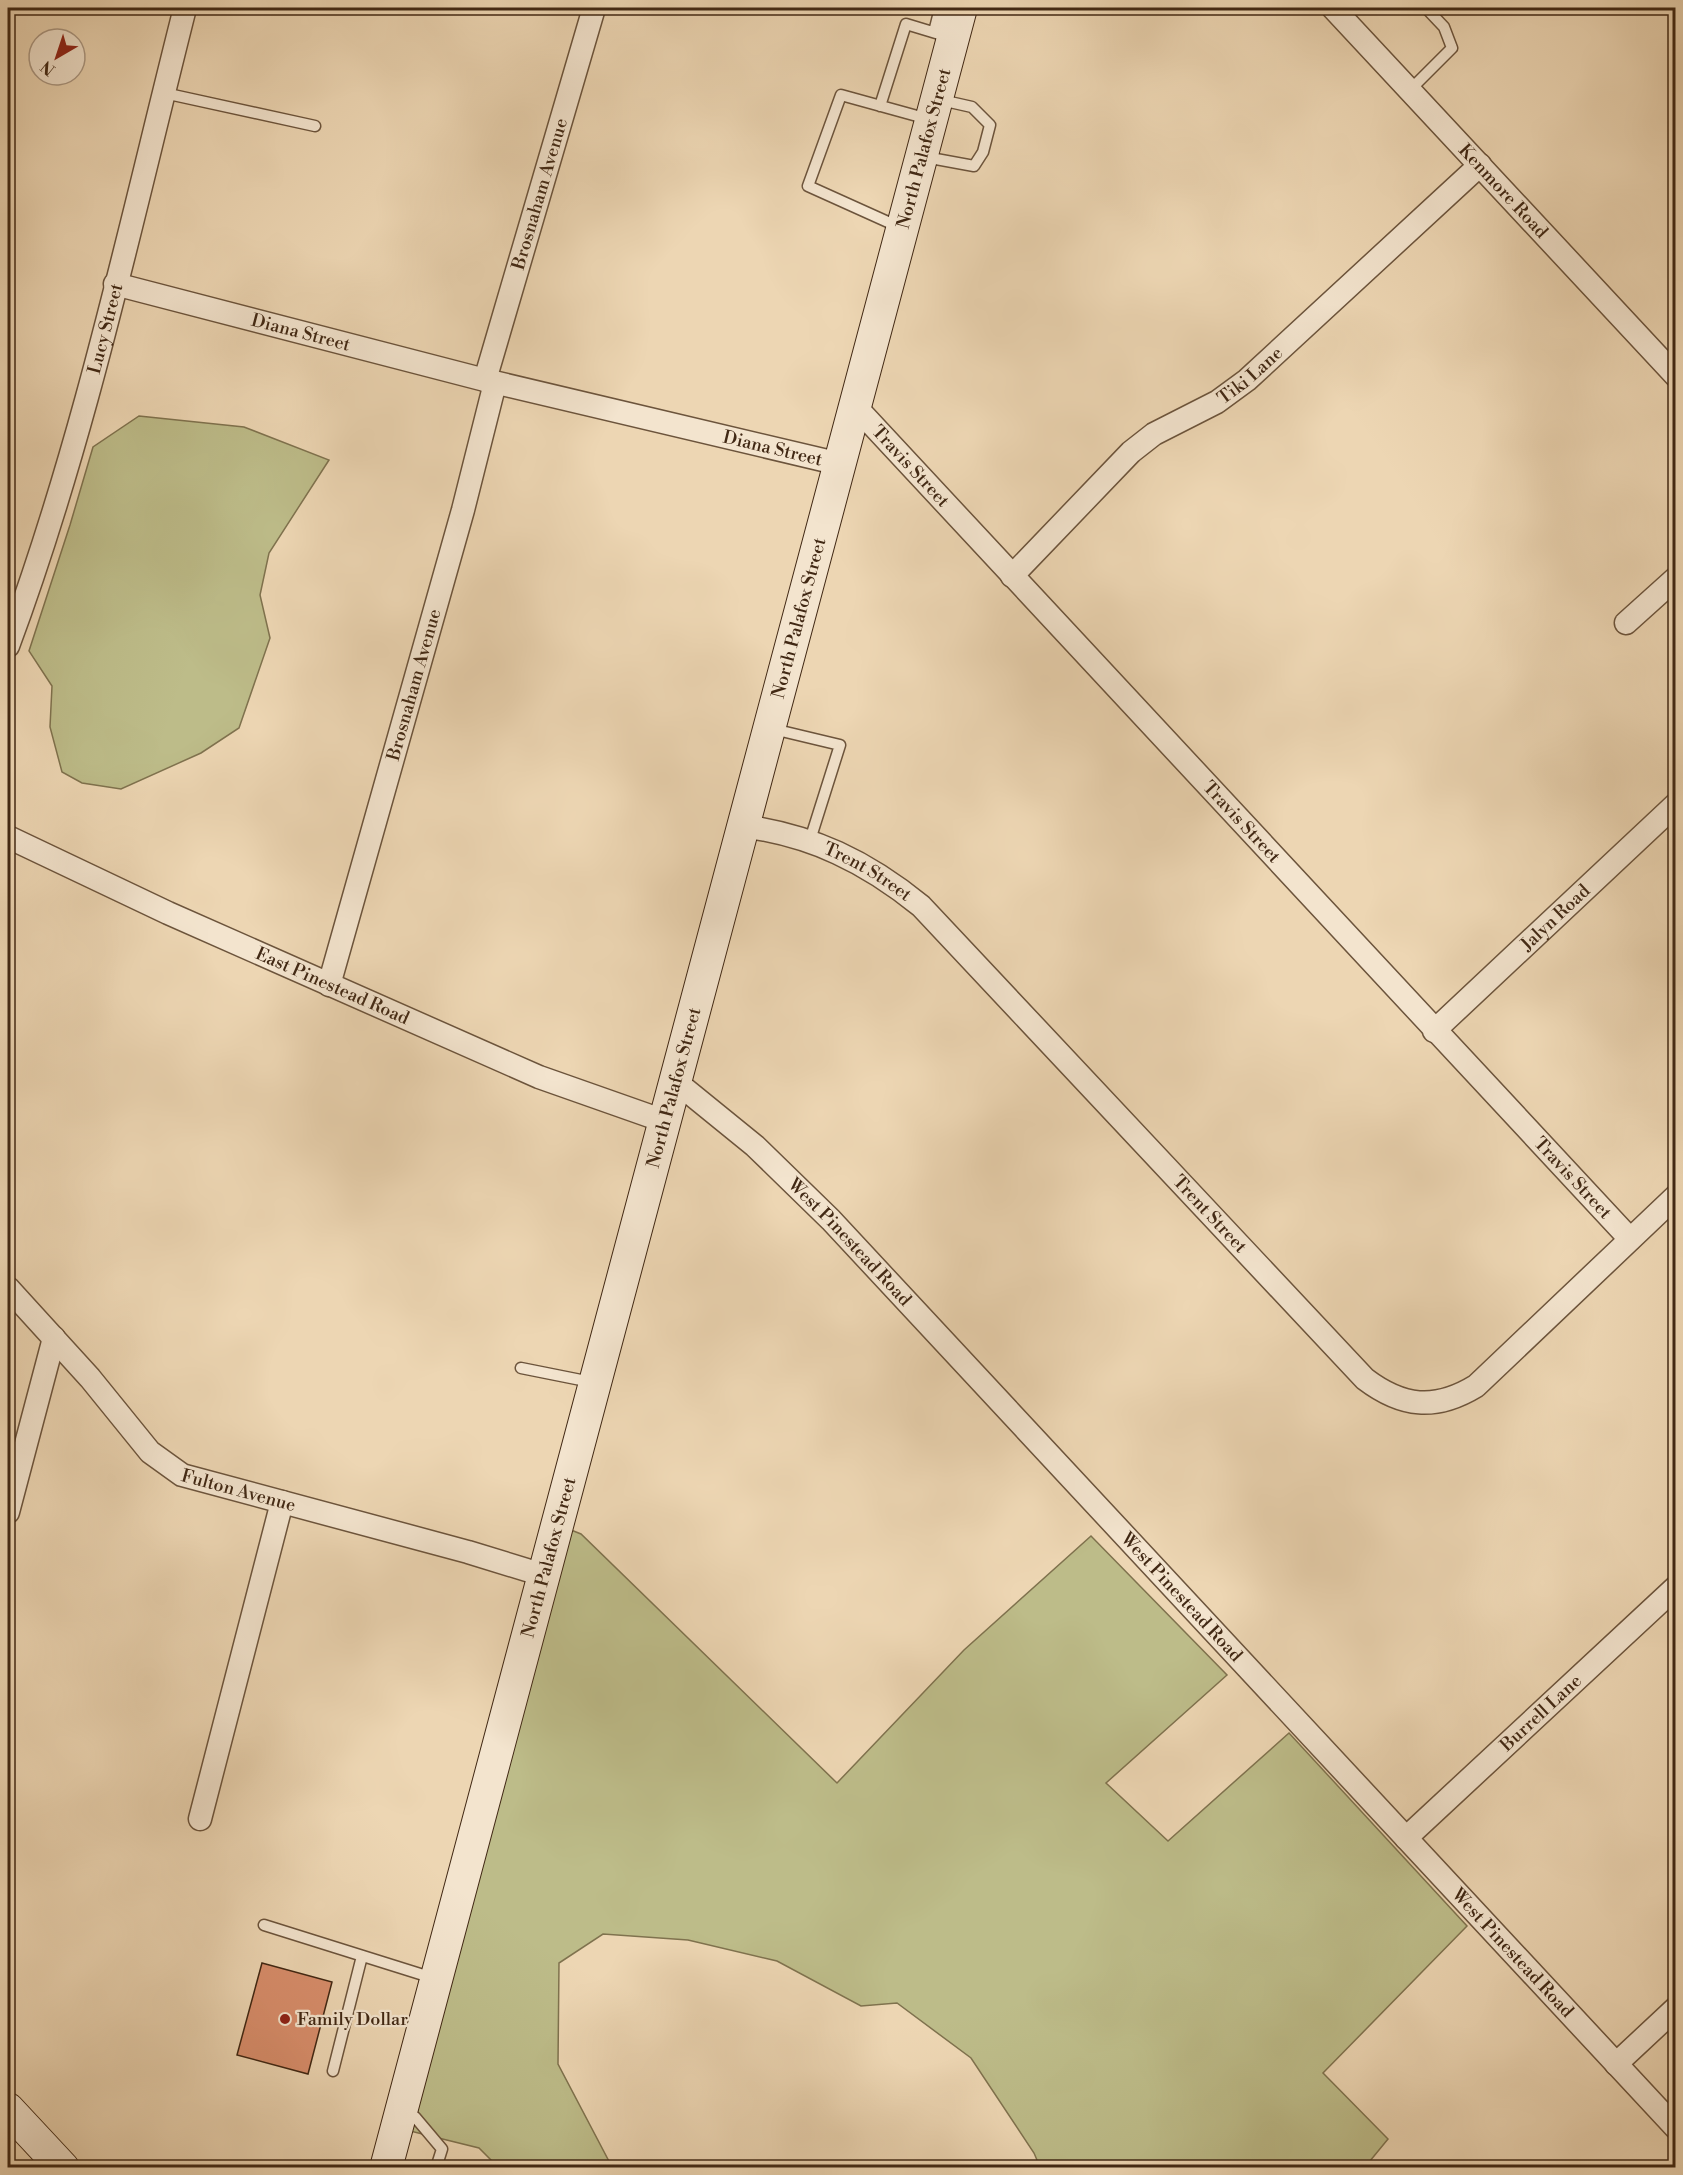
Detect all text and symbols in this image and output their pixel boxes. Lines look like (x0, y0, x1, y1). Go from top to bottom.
north arrow (27, 27, 87, 87)
text: N (37, 56, 59, 80)
street label: North Palafox Street (892, 65, 957, 231)
street label: Brosnaham Avenue (507, 116, 573, 273)
street label: Kenmore Road (1453, 139, 1553, 244)
street label: Lucy Street (83, 281, 129, 377)
street label: Diana Street (249, 309, 353, 357)
street label: Tiki Lane (1213, 342, 1288, 410)
street label: Travis Street (867, 420, 955, 513)
street label: Diana Street (721, 426, 825, 472)
street label: North Palafox Street (767, 535, 832, 701)
street label: Brosnaham Avenue (382, 606, 447, 764)
street label: Travis Street (1198, 776, 1286, 869)
street label: Trent Street (820, 837, 917, 907)
street label: Jalyn Road (1515, 879, 1596, 957)
street label: East Pinestead Road (252, 942, 414, 1031)
street label: North Palafox Street (642, 1004, 707, 1171)
street label: Travis Street (1529, 1132, 1617, 1224)
street label: Trent Street (1168, 1170, 1252, 1258)
street label: West Pinestead Road (782, 1173, 917, 1312)
street label: Fulton Avenue (179, 1464, 298, 1517)
street label: North Palafox Street (517, 1474, 582, 1640)
street label: West Pinestead Road (1115, 1527, 1248, 1667)
street label: Burrell Lane (1495, 1670, 1587, 1757)
street label: West Pinestead Road (1446, 1883, 1579, 2023)
place label: Family Dollar (297, 2008, 408, 2031)
marker: Family Dollar (278, 2012, 292, 2026)

